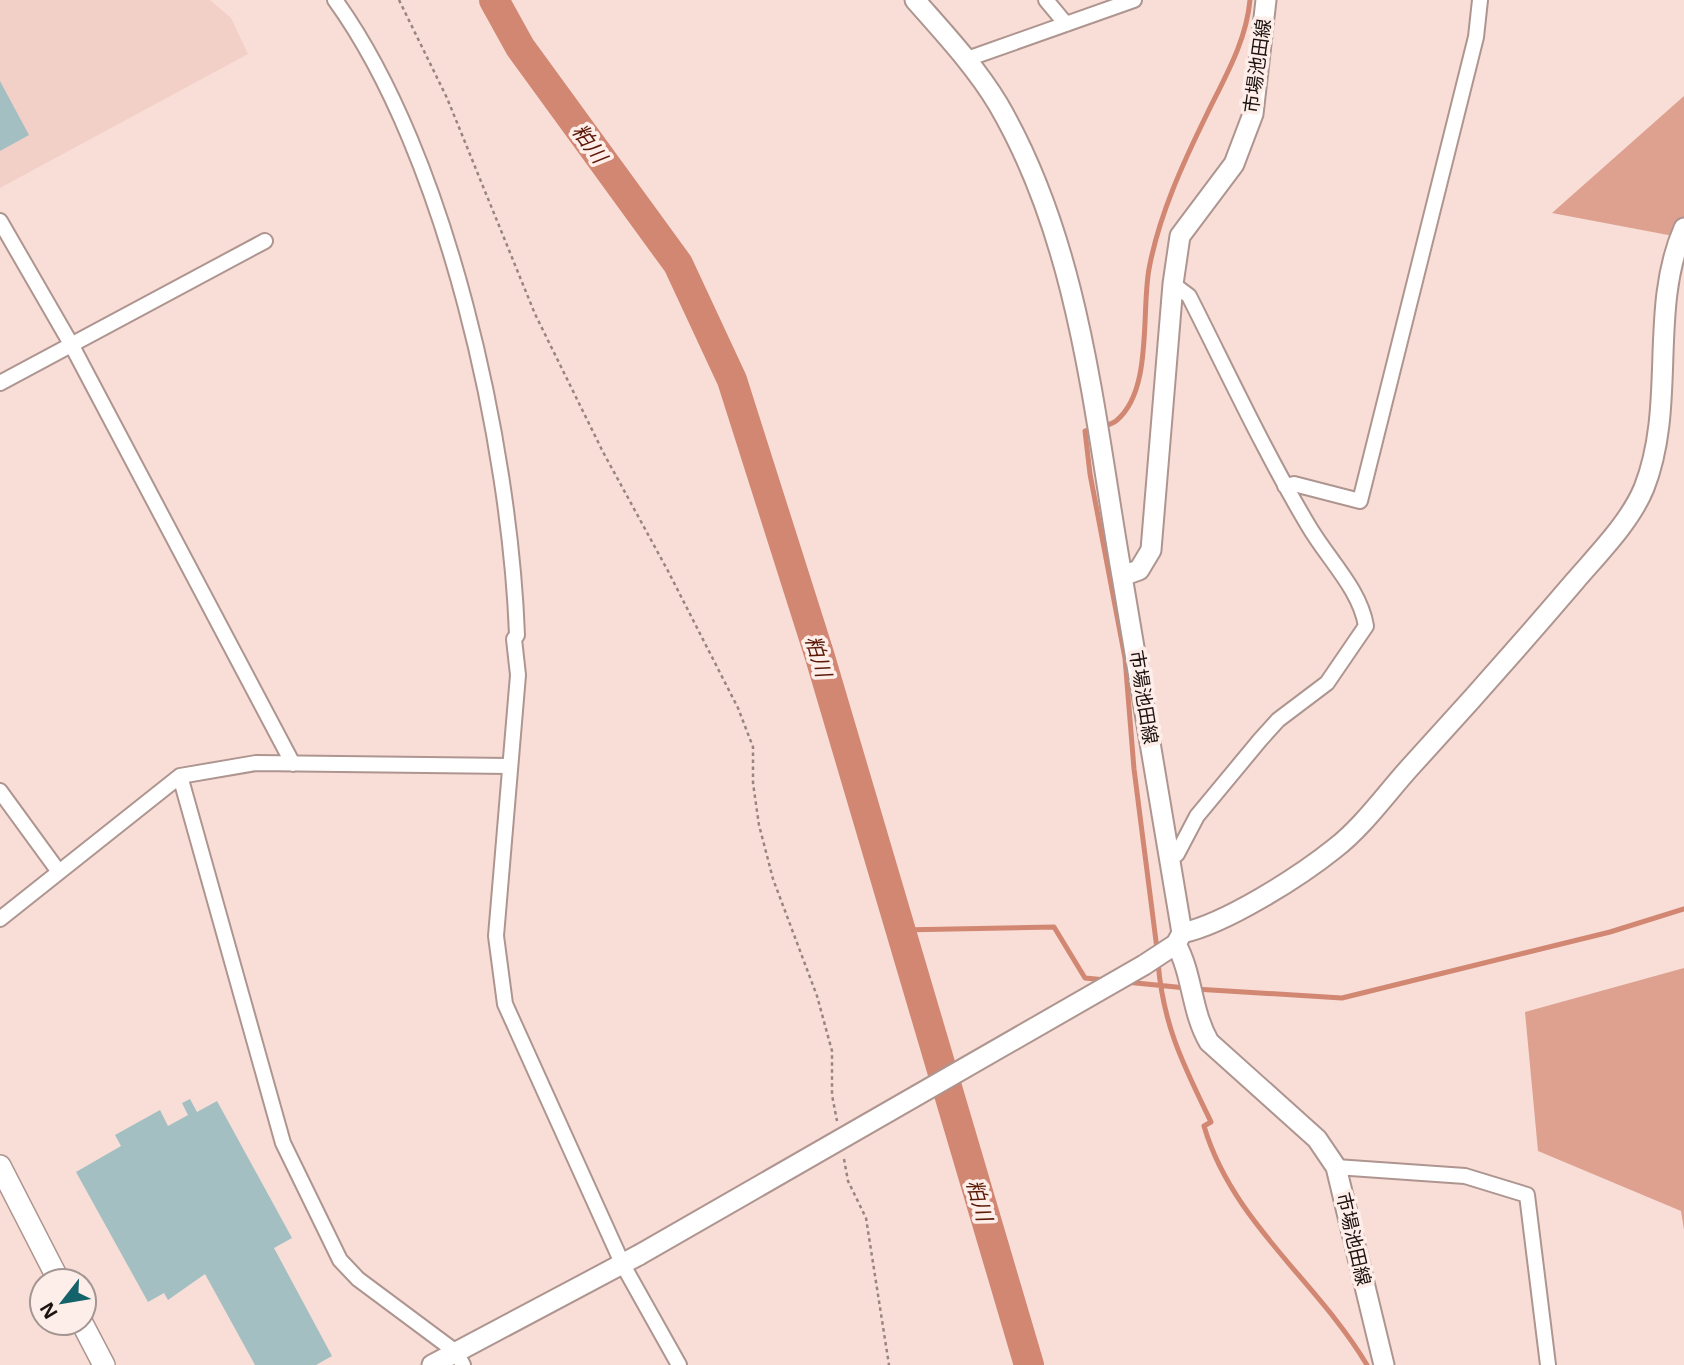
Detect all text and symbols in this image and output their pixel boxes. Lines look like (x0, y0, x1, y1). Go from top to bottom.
street label: 市場池田線 (1238, 17, 1276, 115)
water label: 粕川 (566, 118, 615, 170)
water label: 粕川 (799, 632, 839, 682)
street label: 市場池田線 (1124, 648, 1164, 746)
water label: 粕川 (961, 1176, 1000, 1226)
street label: 市場池田線 (1331, 1190, 1377, 1288)
north arrow (28, 1267, 98, 1337)
text: N (33, 1297, 64, 1324)

